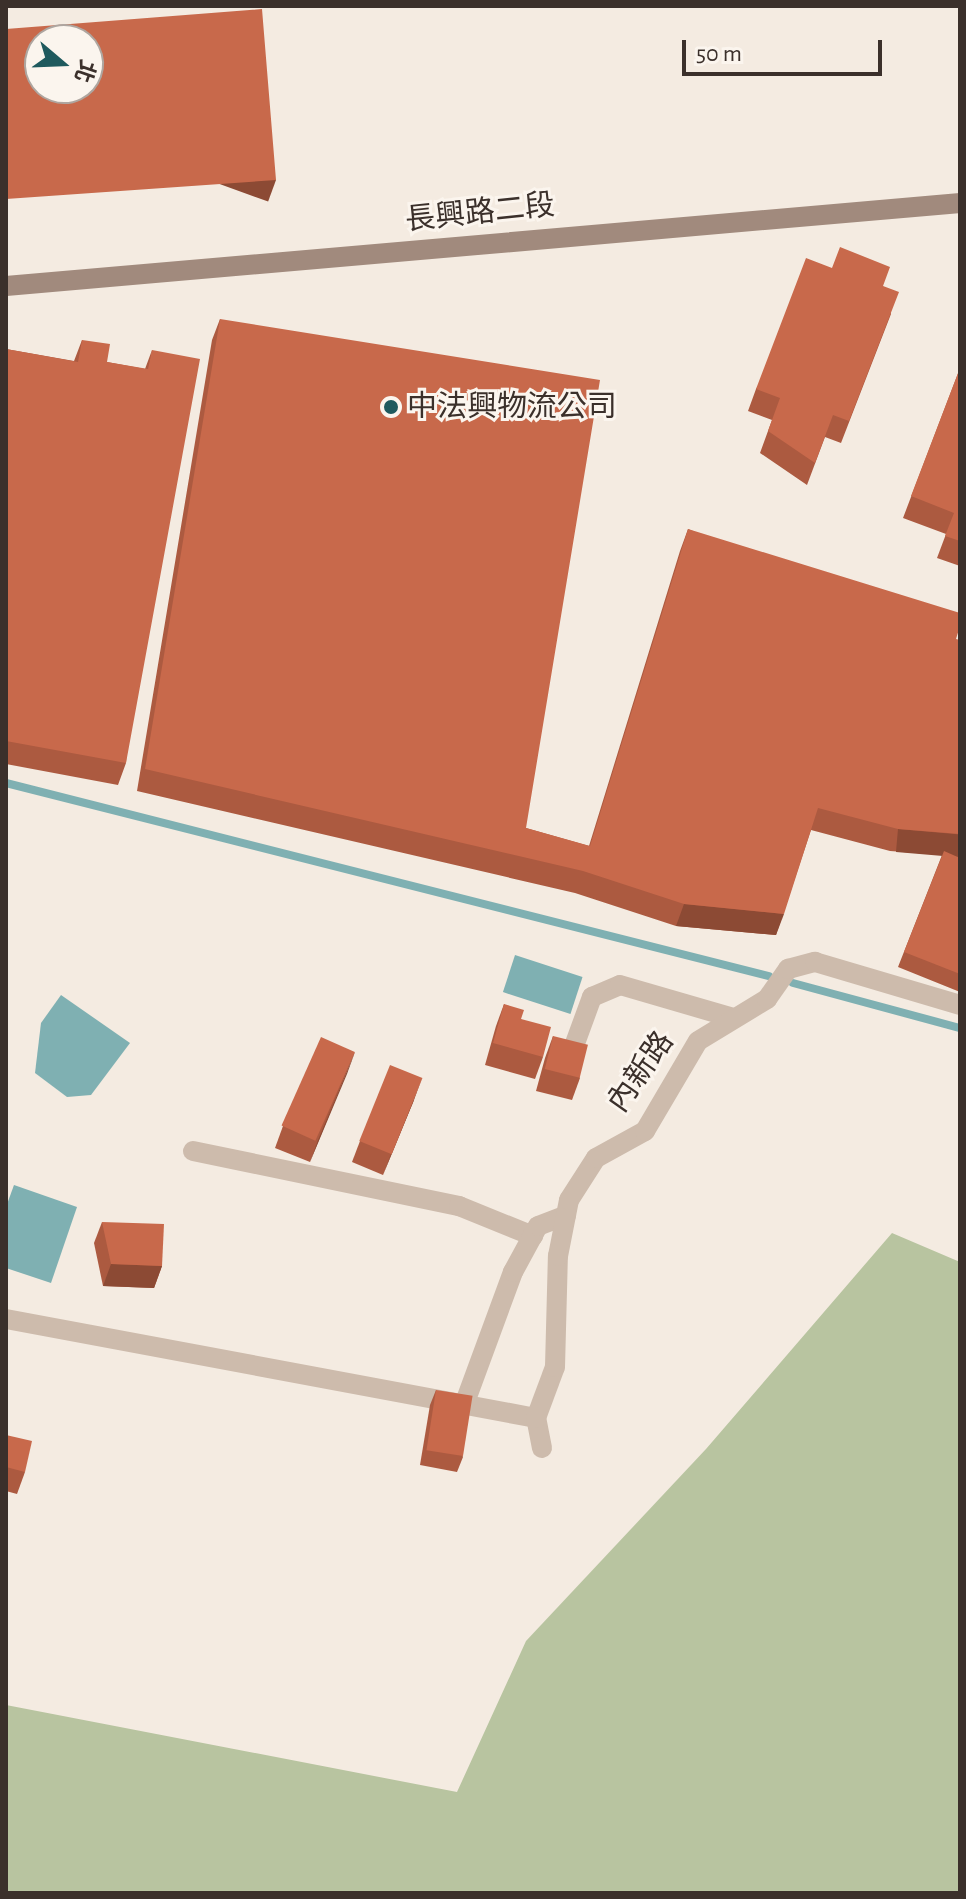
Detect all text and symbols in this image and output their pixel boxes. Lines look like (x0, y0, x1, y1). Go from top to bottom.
north arrow (24, 24, 104, 104)
scale bar (686, 24, 886, 74)
text: 50 m (696, 42, 742, 66)
text: 北 (71, 57, 99, 85)
street label: 長興路二段 (404, 187, 556, 239)
place label: 中法興物流公司 (407, 389, 617, 425)
marker: 中法興物流公司 (382, 398, 400, 416)
street label: 內新路 (600, 1025, 682, 1119)

